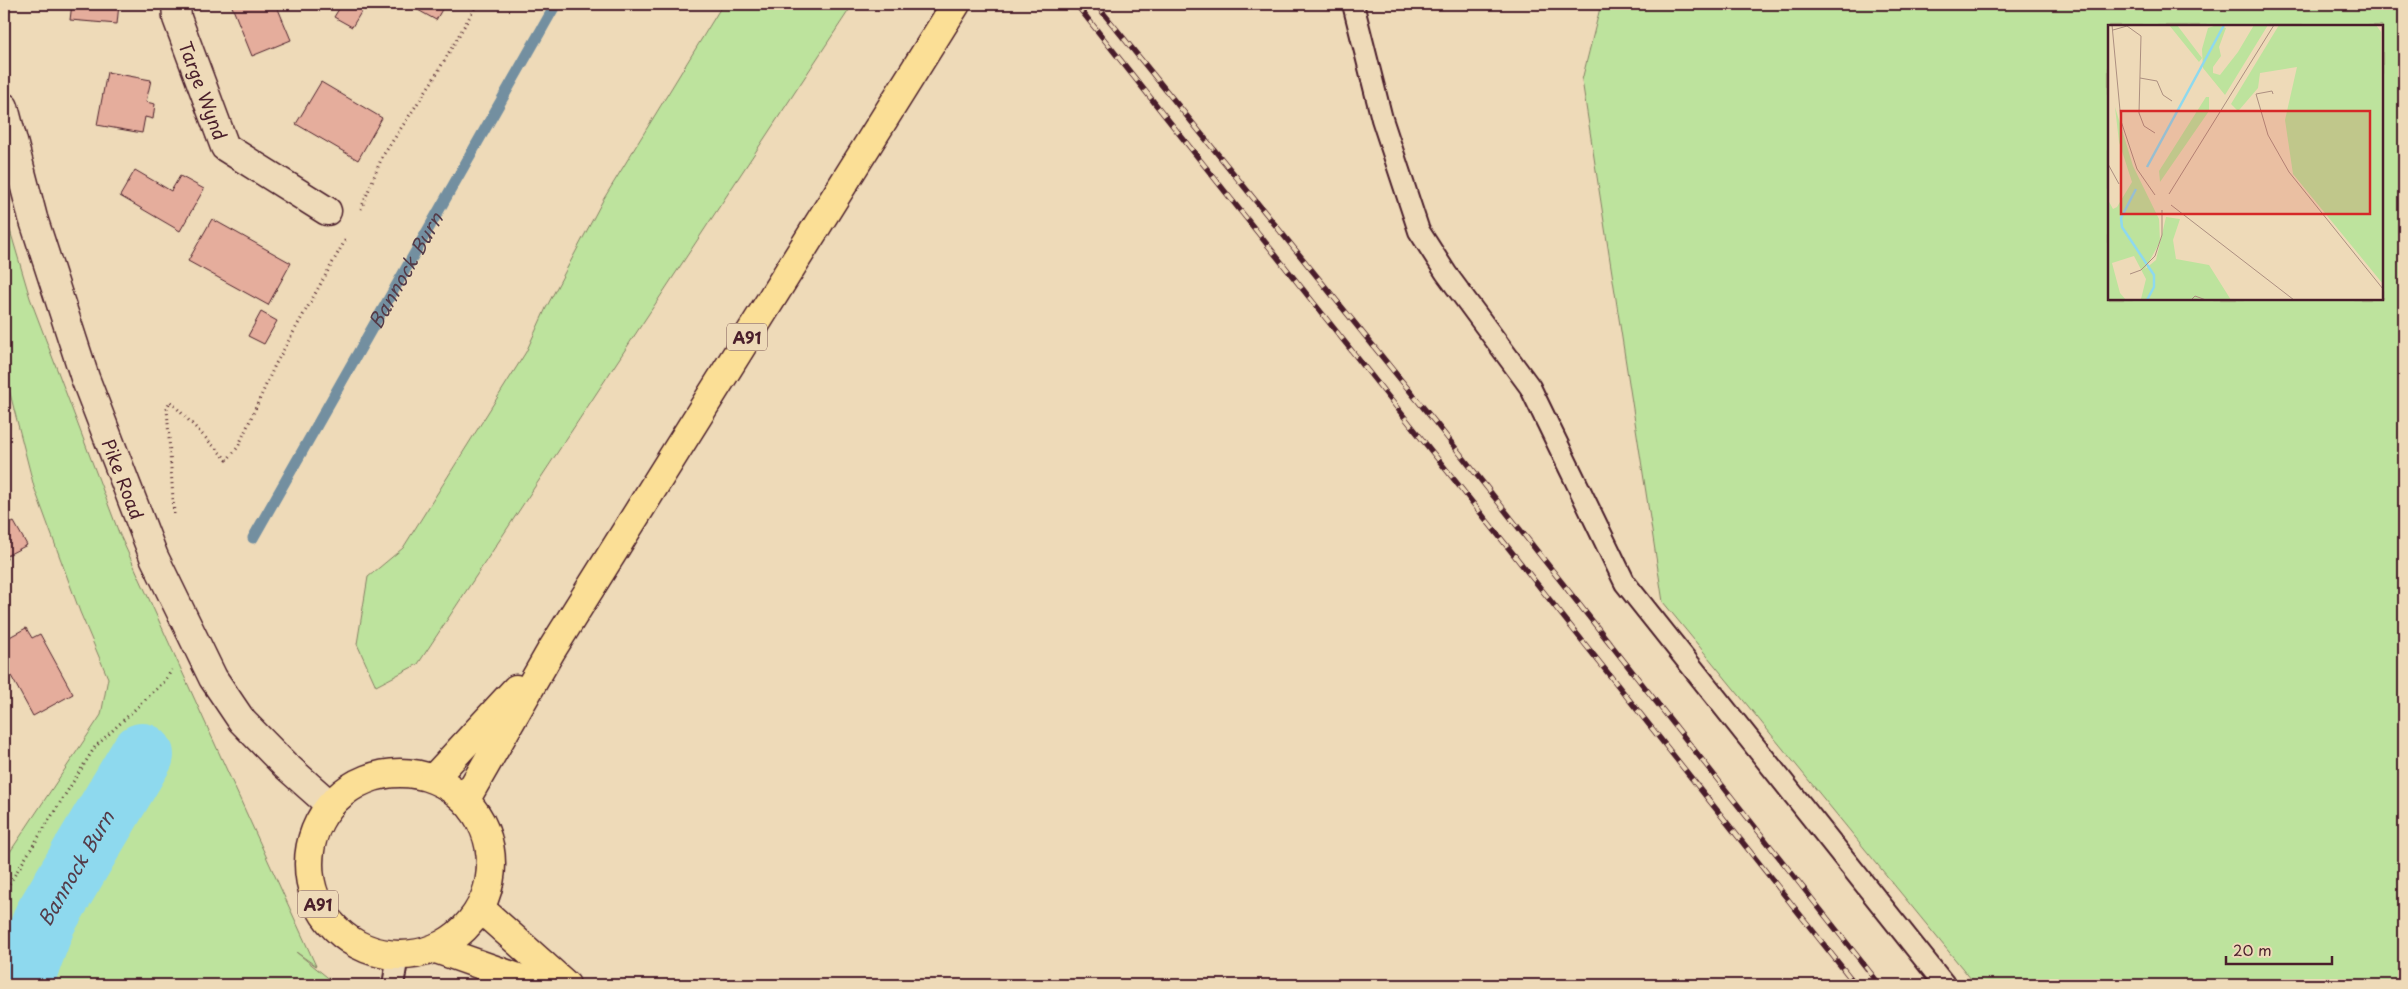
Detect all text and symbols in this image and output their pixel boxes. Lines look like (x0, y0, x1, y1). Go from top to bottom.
inset map (2108, 25, 2383, 300)
street label: Targe Wynd (173, 37, 235, 143)
water label: Bannock Burn (361, 206, 450, 333)
road number: A91 (727, 324, 767, 351)
street label: Pike Road (96, 434, 152, 523)
water label: Bannock Burn (30, 804, 121, 931)
road number: A91 (298, 891, 338, 918)
scale bar (2226, 934, 2332, 966)
text: 20 m (2233, 938, 2272, 961)

